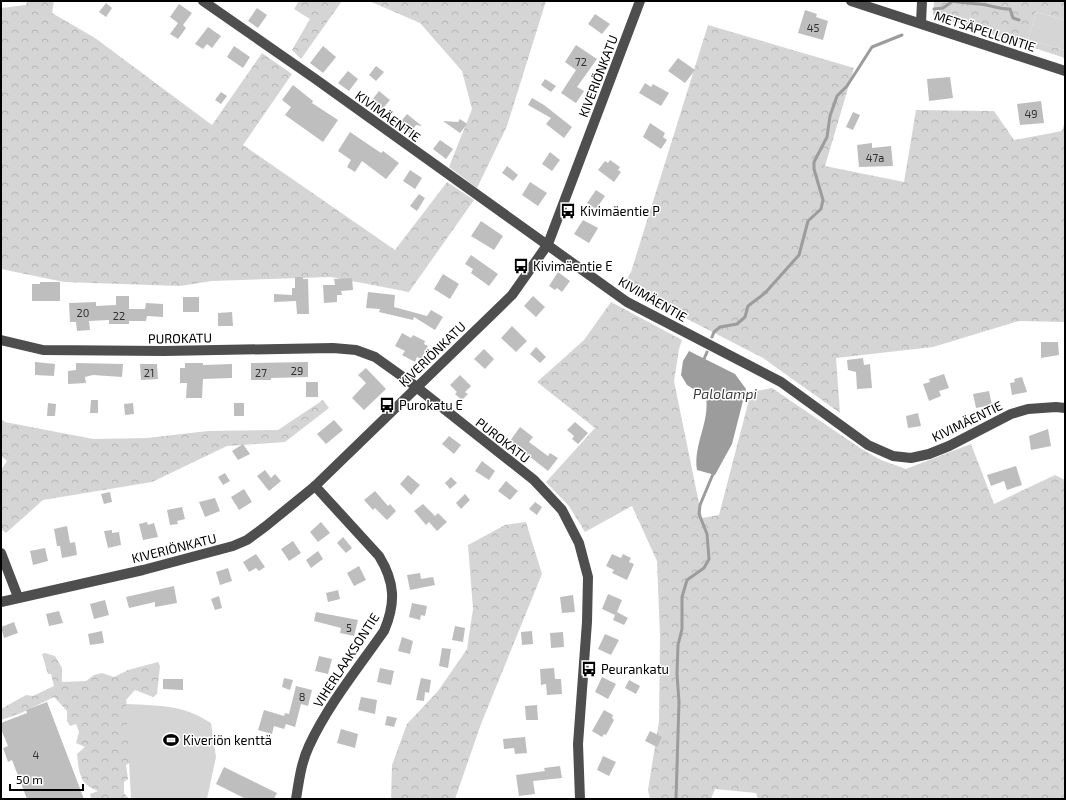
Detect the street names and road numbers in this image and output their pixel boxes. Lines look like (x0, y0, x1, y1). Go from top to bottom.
street label: METSÄPELLONTIE (932, 7, 1038, 55)
street label: KIVERIÖNKATU (575, 33, 621, 119)
street label: KIVIMÄENTIE (352, 87, 424, 145)
street label: KIVIMÄENTIE (616, 273, 690, 325)
street label: KIVERIÖNKATU (395, 318, 469, 390)
street label: PUROKATU (148, 329, 212, 347)
street label: KIVIMÄENTIE (929, 397, 1005, 445)
street label: PUROKATU (473, 414, 533, 466)
street label: KIVERIÖNKATU (130, 530, 218, 566)
street label: VIHERLAAKSONTIE (310, 610, 382, 710)

